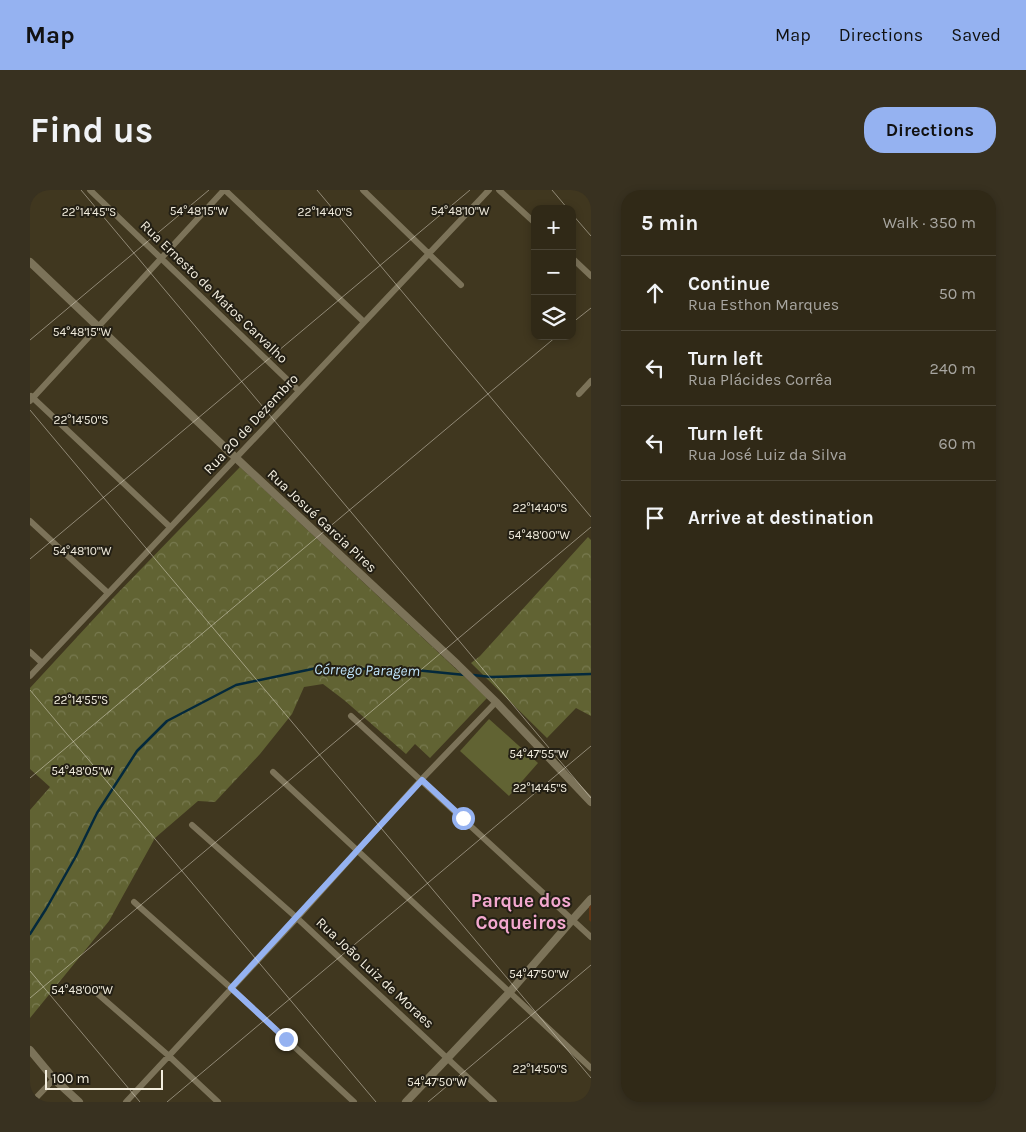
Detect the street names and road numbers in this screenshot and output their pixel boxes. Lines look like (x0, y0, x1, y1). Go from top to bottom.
street label: Rua Ernesto de Matos Carvalho (137, 217, 291, 367)
street label: Rua 20 de Dezembro (200, 370, 302, 478)
street label: Rua Josué Garcia Pires (264, 466, 380, 576)
street label: Rua João Luiz de Moraes (313, 914, 437, 1032)

